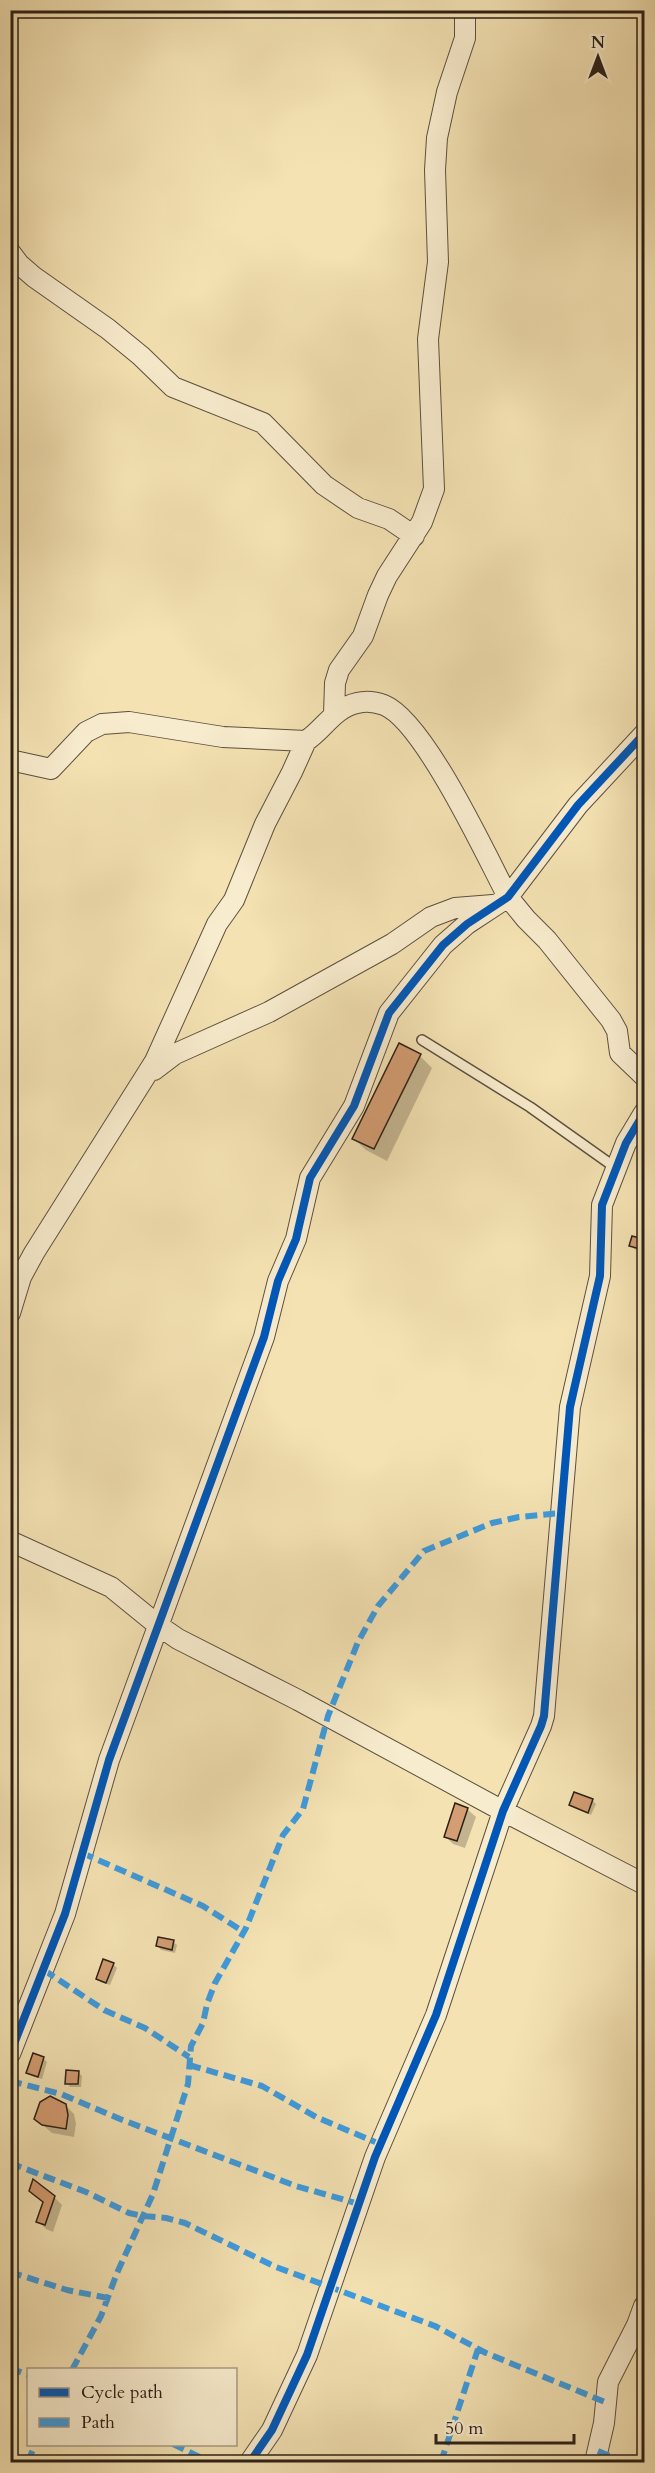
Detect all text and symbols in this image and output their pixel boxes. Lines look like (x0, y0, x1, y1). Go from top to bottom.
north arrow (568, 27, 628, 87)
text: N (591, 32, 605, 54)
legend (27, 2368, 237, 2446)
text: Cycle path (81, 2380, 163, 2405)
scale bar (436, 2407, 574, 2445)
text: Path (81, 2410, 115, 2435)
text: 50 m (445, 2416, 484, 2441)

